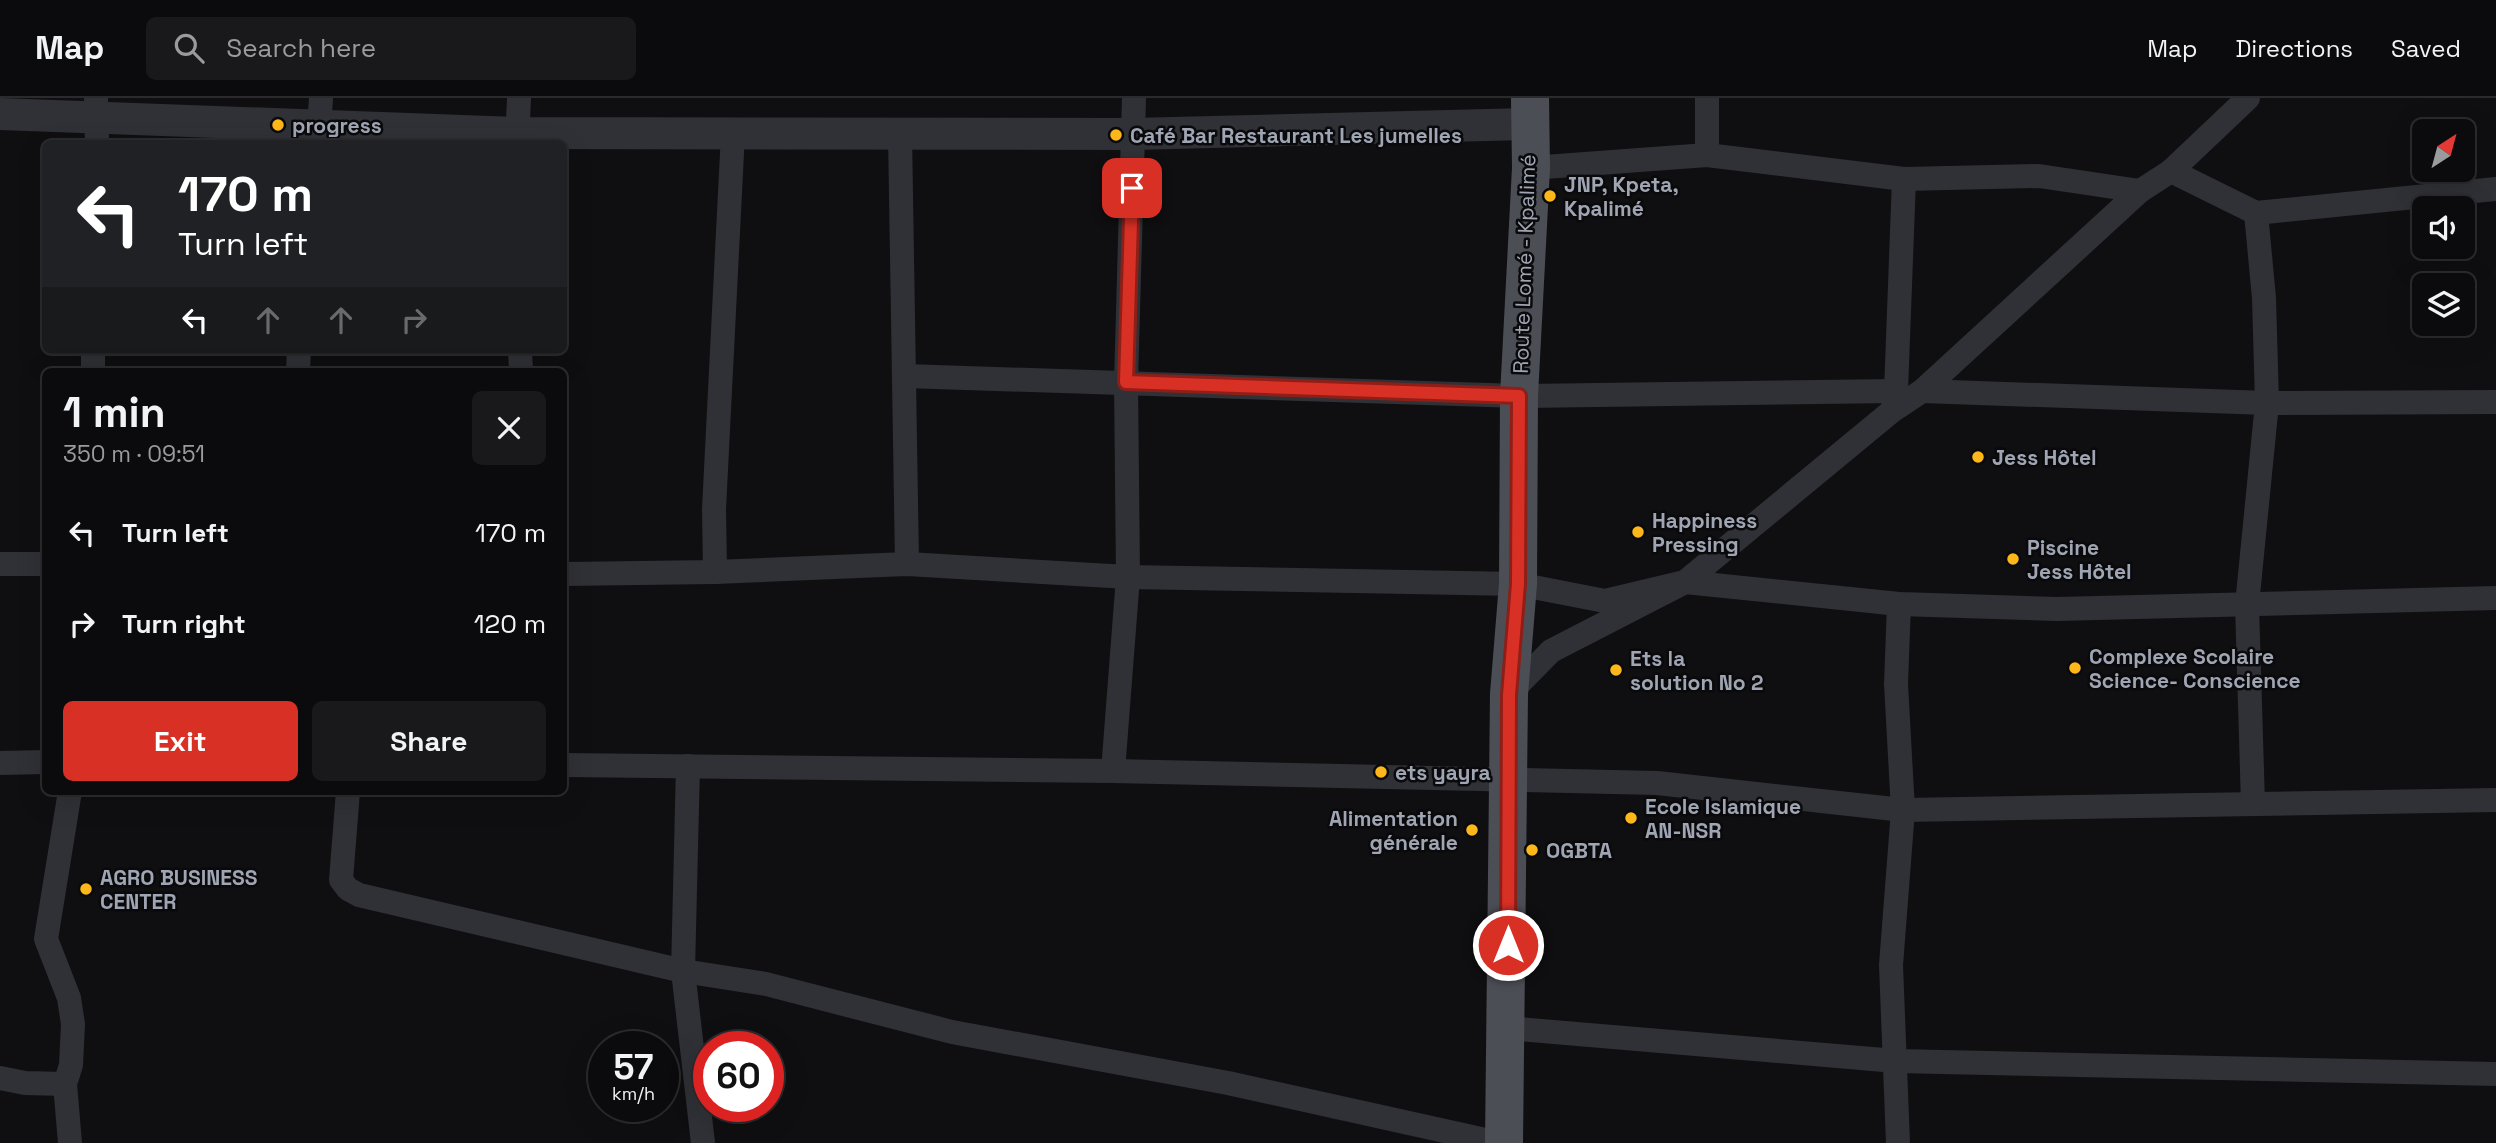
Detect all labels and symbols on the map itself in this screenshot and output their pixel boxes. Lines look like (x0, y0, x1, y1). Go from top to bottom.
place label: progress (292, 112, 382, 139)
marker: progress (270, 117, 286, 133)
north arrow (2412, 119, 2474, 182)
place label: Café Bar Restaurant Les jumelles (1130, 122, 1462, 149)
marker: Café Bar Restaurant Les jumelles (1108, 127, 1124, 143)
street label: Route Lomé - Kpalimé (1507, 154, 1541, 374)
pin (1102, 158, 1162, 218)
place label: JNP, Kpeta, Kpalimé (1564, 171, 1679, 222)
marker: JNP, Kpeta, Kpalimé (1542, 188, 1558, 204)
place label: Jess Hôtel (1992, 444, 2097, 471)
marker: Jess Hôtel (1970, 449, 1986, 465)
place label: Happiness Pressing (1652, 507, 1757, 558)
marker: Happiness Pressing (1630, 524, 1646, 540)
place label: Piscine Jess Hôtel (2027, 534, 2132, 585)
marker: Piscine Jess Hôtel (2005, 551, 2021, 567)
place label: Complexe Scolaire Science- Conscience (2089, 643, 2301, 694)
place label: Ets la solution No 2 (1630, 645, 1763, 696)
marker: Complexe Scolaire Science- Conscience (2067, 660, 2083, 676)
marker: Ets la solution No 2 (1608, 662, 1624, 678)
place label: ets yayra (1395, 759, 1491, 786)
marker: ets yayra (1373, 764, 1389, 780)
place label: Ecole Islamique AN-NSR (1645, 793, 1801, 844)
place label: Alimentation générale (1329, 805, 1458, 856)
marker: Ecole Islamique AN-NSR (1623, 810, 1639, 826)
marker: Alimentation générale (1464, 822, 1480, 838)
place label: OGBTA (1546, 837, 1612, 864)
marker: OGBTA (1524, 842, 1540, 858)
place label: AGRO BUSINESS CENTER (100, 864, 258, 915)
marker: AGRO BUSINESS CENTER (78, 881, 94, 897)
position arrow (1471, 908, 1545, 982)
speed limit sign: 60 (693, 1031, 784, 1122)

